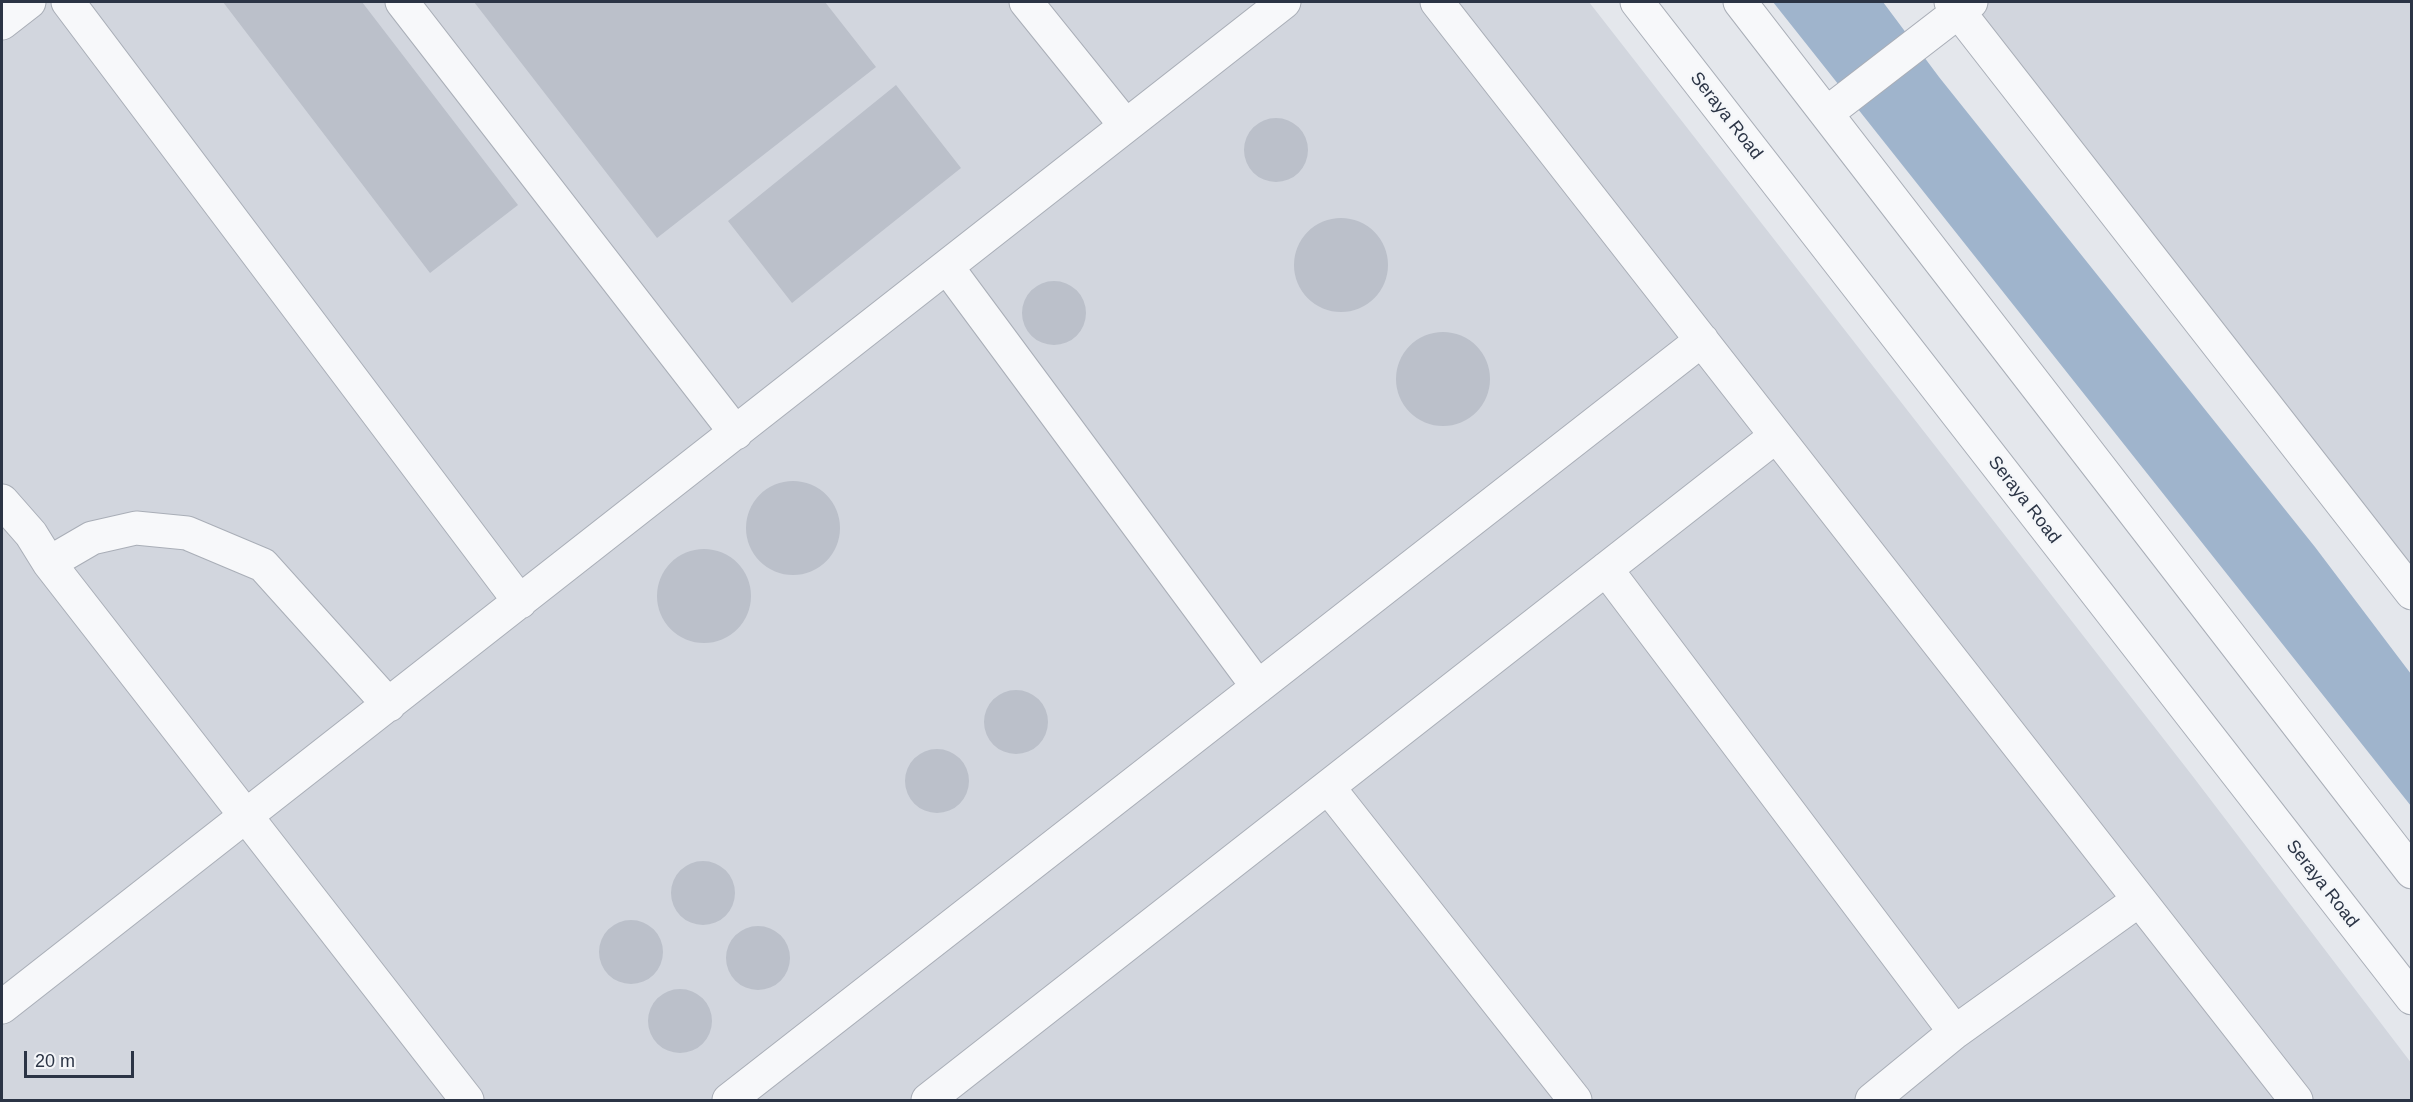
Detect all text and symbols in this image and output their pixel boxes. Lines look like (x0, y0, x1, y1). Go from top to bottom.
street label: Seraya Road (1685, 68, 1767, 164)
street label: Seraya Road (1983, 452, 2065, 548)
street label: Seraya Road (2281, 836, 2363, 932)
scale bar (27, 1039, 136, 1077)
text: 20 m (35, 1051, 75, 1071)

